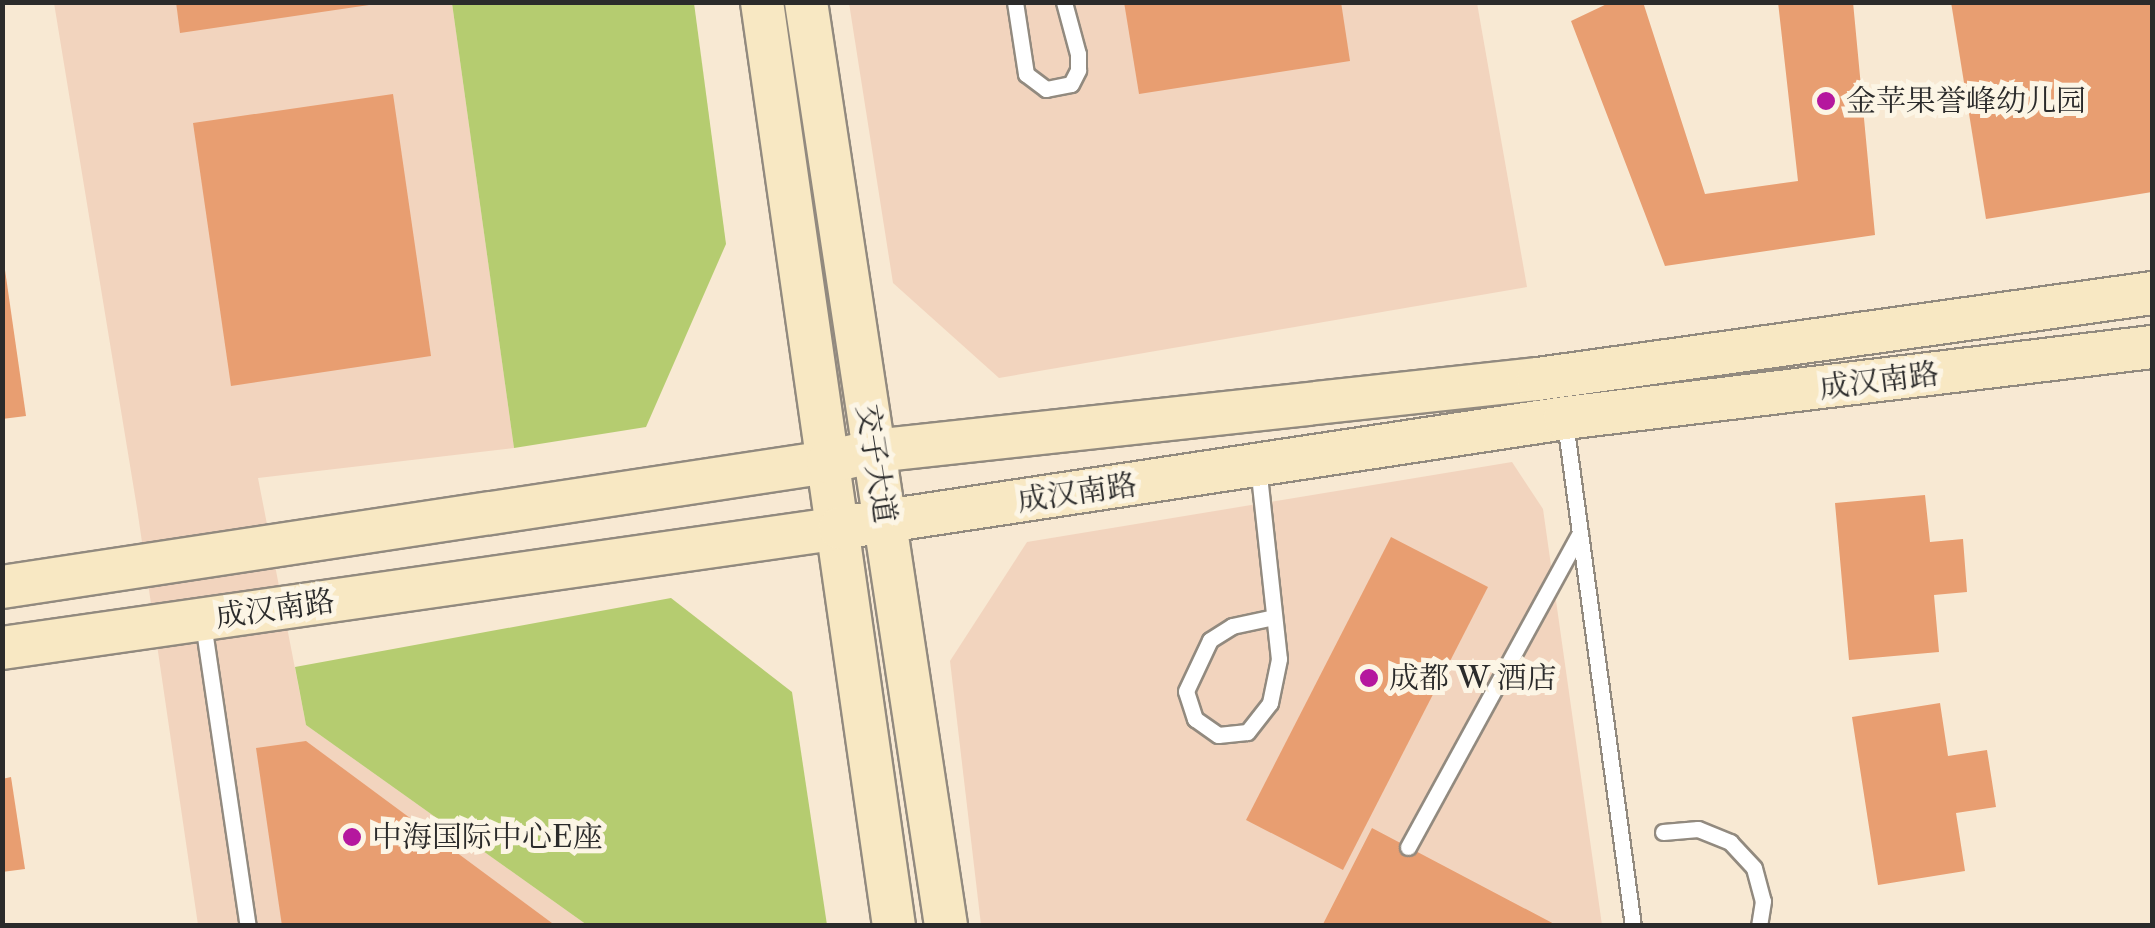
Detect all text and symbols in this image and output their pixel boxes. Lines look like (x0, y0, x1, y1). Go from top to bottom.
place label: 金苹果誉峰幼儿园 (1846, 83, 2086, 119)
marker: 金苹果誉峰幼儿园 (1815, 90, 1837, 112)
street label: 成汉南路 (1817, 356, 1941, 406)
street label: 交子大道 (849, 402, 903, 526)
street label: 成汉南路 (1015, 467, 1139, 519)
street label: 成汉南路 (213, 583, 337, 635)
place label: 成都 W 酒店 (1389, 660, 1558, 696)
marker: 成都 W 酒店 (1358, 667, 1380, 689)
place label: 中海国际中心E座 (372, 819, 603, 855)
marker: 中海国际中心E座 (341, 826, 363, 848)

